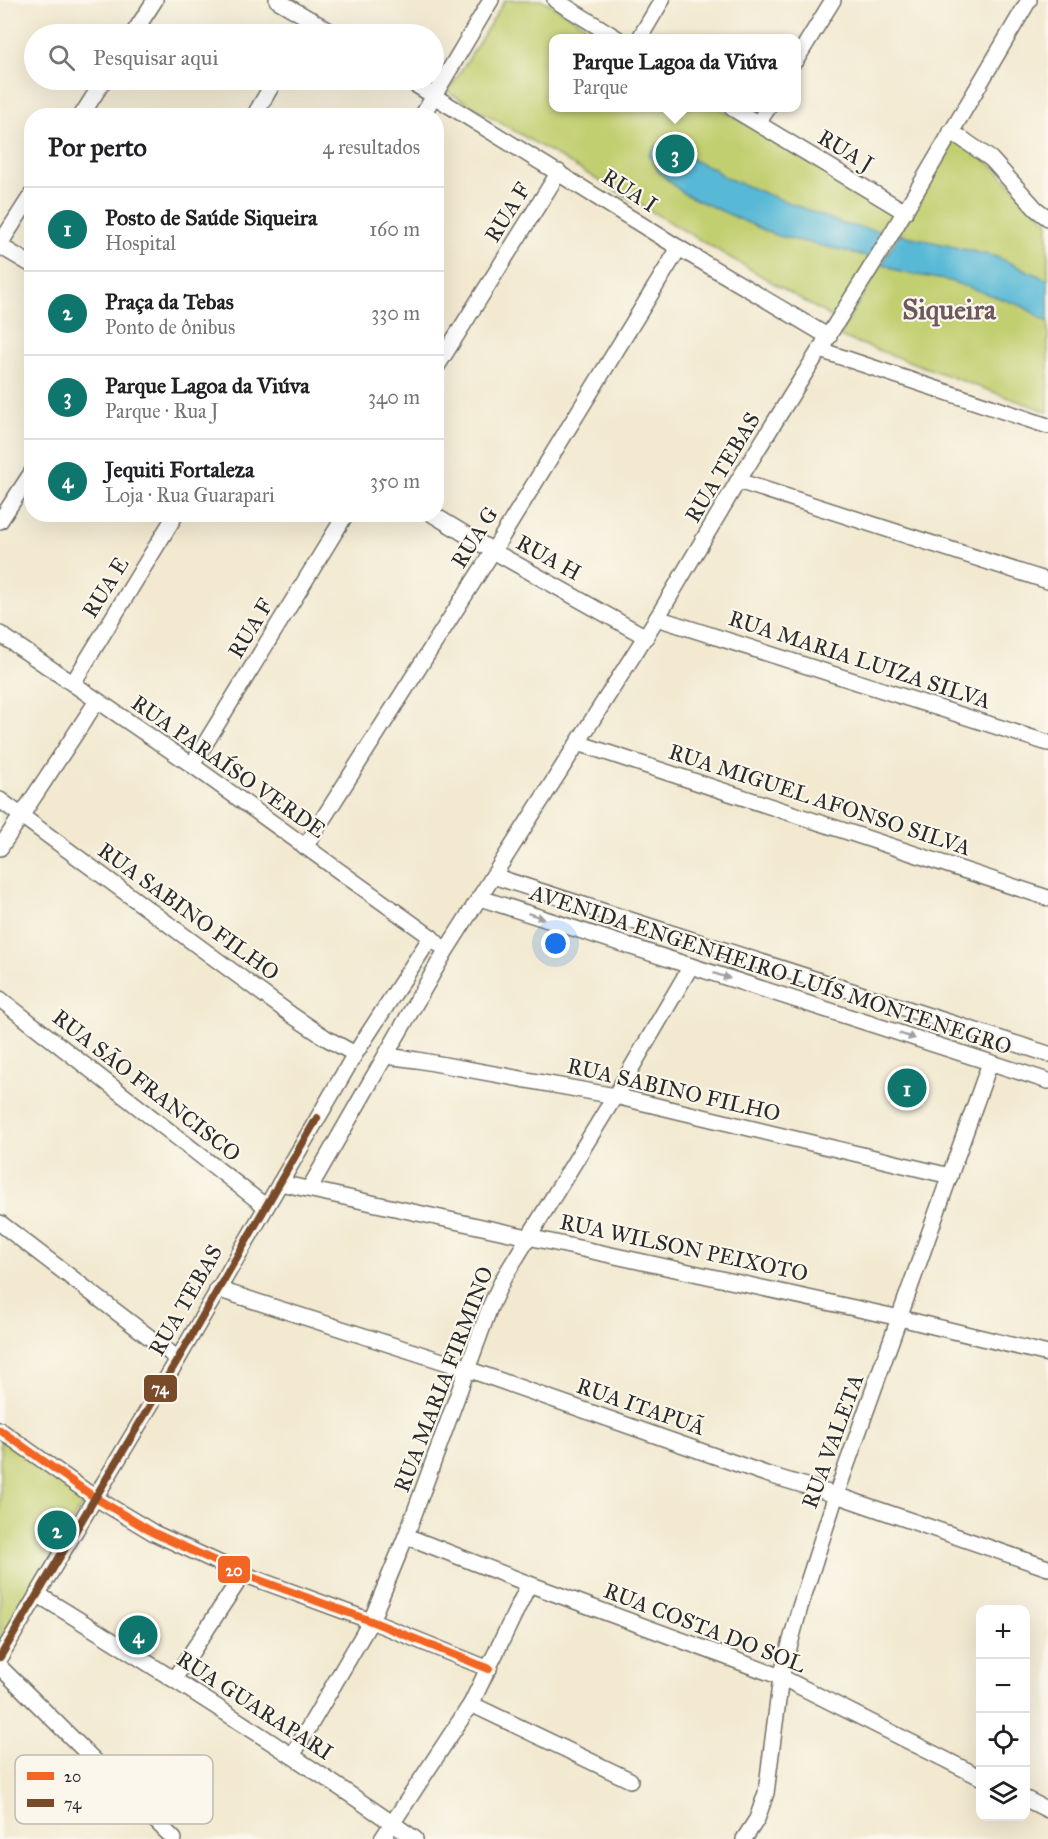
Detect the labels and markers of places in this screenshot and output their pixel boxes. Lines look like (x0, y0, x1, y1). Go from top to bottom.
pin: 3 (656, 132, 694, 176)
pin: 1 (888, 1066, 926, 1110)
pin: 2 (38, 1508, 76, 1552)
pin: 4 (118, 1612, 158, 1658)

